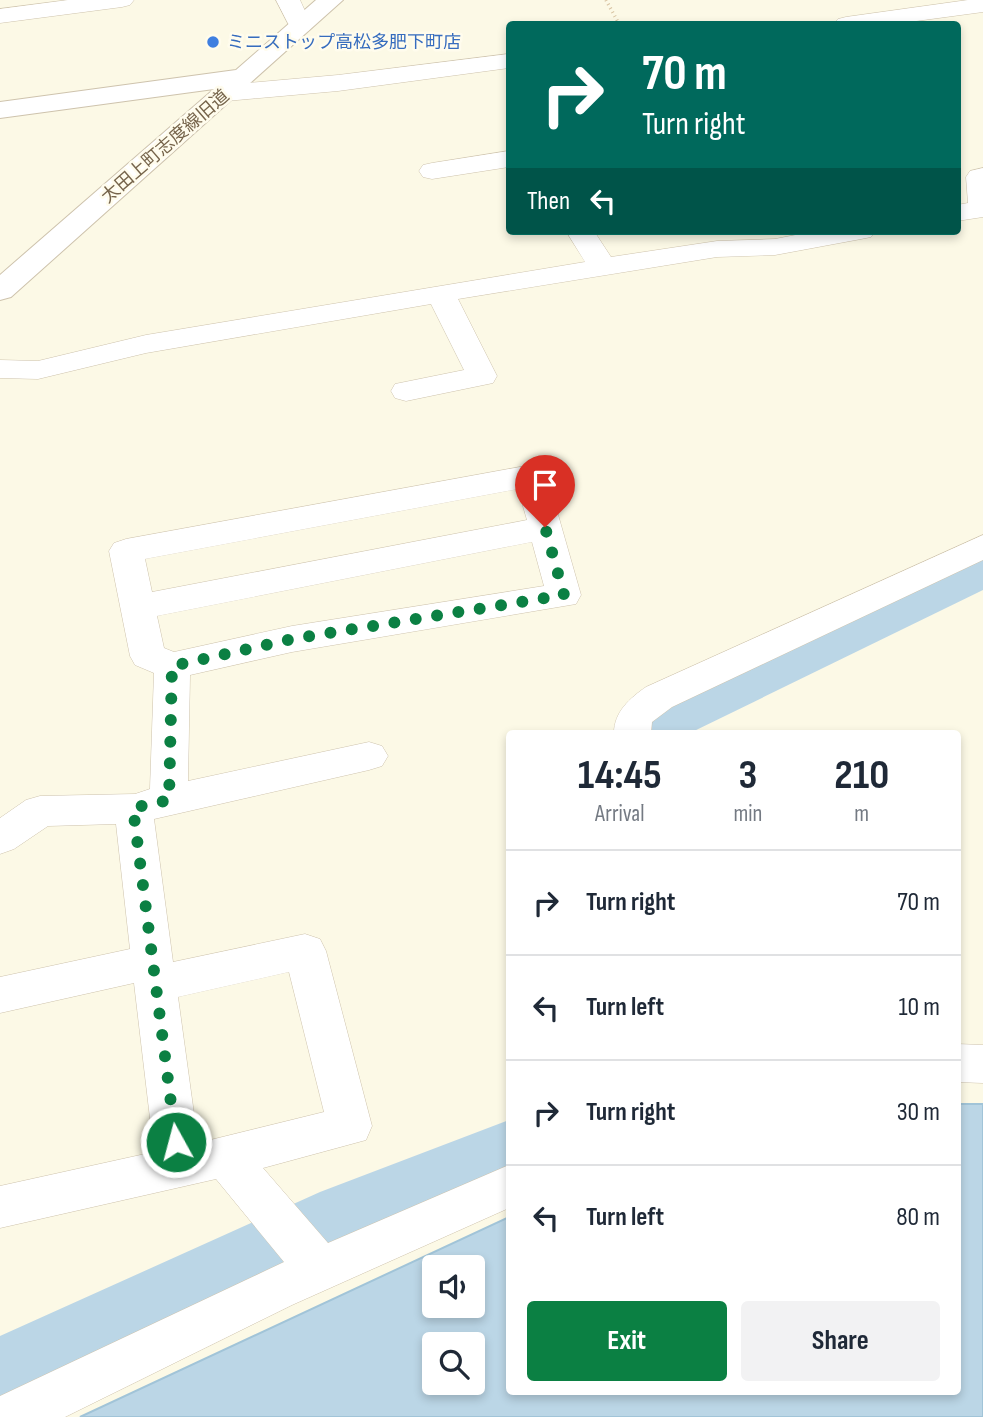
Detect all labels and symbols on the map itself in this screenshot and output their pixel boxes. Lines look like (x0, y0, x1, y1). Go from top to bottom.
place label: ミニストップ高松多肥下町店 (227, 32, 461, 53)
marker: ミニストップ高松多肥下町店 (205, 34, 221, 50)
street label: 太田上町志度線旧道 (97, 85, 233, 207)
pin (515, 455, 575, 527)
position arrow (139, 1105, 213, 1179)

